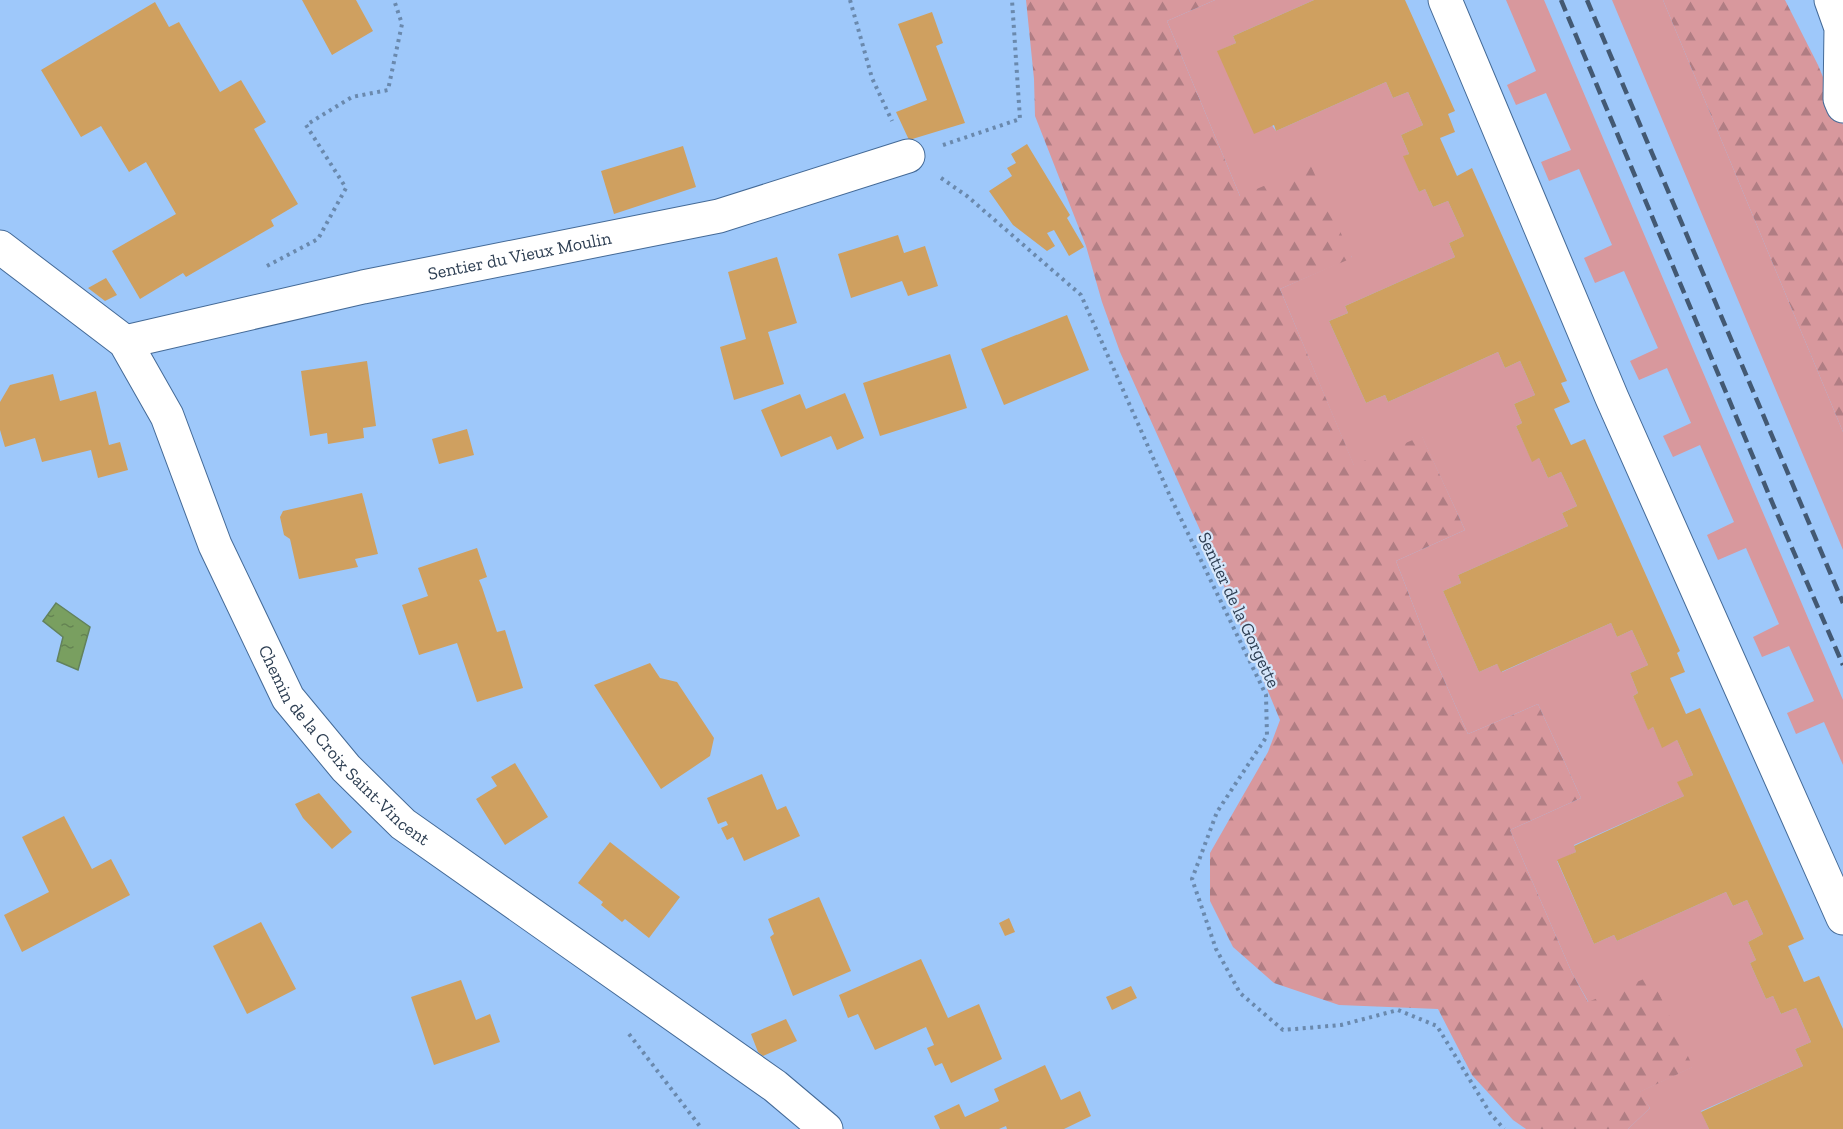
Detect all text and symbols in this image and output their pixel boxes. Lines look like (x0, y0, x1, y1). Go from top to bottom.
street label: Sentier du Vieux Moulin (426, 227, 614, 285)
street label: Sentier de la Gorgette (1193, 529, 1285, 691)
street label: Chemin de la Croix Saint-Vincent (253, 642, 434, 850)

